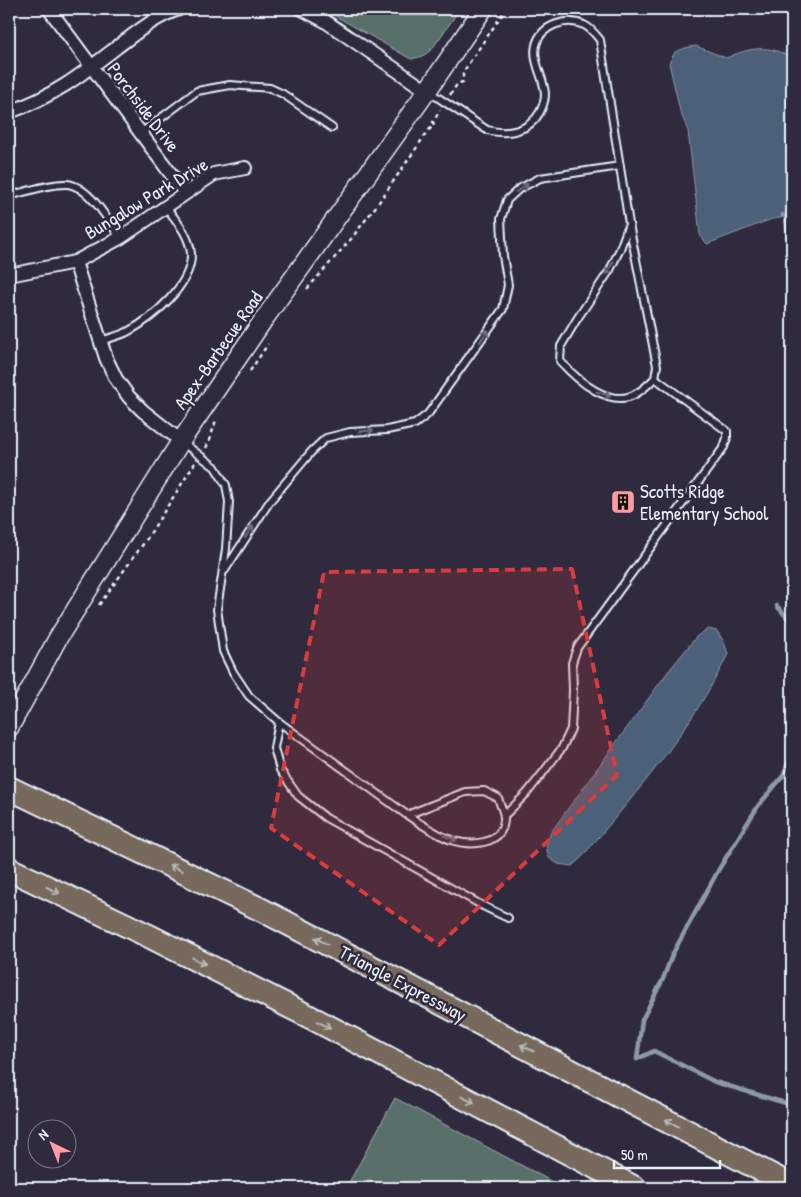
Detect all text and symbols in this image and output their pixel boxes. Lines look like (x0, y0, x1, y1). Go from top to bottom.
street label: Porchside Drive (102, 57, 187, 158)
street label: Bungalow Park Drive (80, 151, 213, 245)
one-way arrow (514, 183, 528, 193)
one-way arrow (605, 261, 615, 276)
street label: Apex-Barbecue Road (167, 285, 269, 414)
one-way arrow (479, 329, 489, 343)
one-way arrow (595, 389, 611, 399)
one-way arrow (358, 427, 374, 436)
place label: Scotts Ridge Elementary School (640, 478, 769, 526)
building icon: Scotts Ridge Elementary School (610, 489, 636, 515)
one-way arrow (245, 526, 255, 540)
one-way arrow (442, 834, 457, 843)
one-way arrow (169, 863, 184, 872)
one-way arrow (45, 886, 60, 896)
one-way arrow (314, 936, 329, 945)
street label: Triangle Expressway (335, 938, 471, 1028)
one-way arrow (191, 957, 206, 966)
one-way arrow (317, 1020, 332, 1030)
one-way arrow (520, 1043, 535, 1052)
one-way arrow (461, 1096, 475, 1106)
one-way arrow (664, 1118, 679, 1128)
north arrow (28, 1120, 78, 1170)
text: N (34, 1124, 52, 1144)
scale bar (614, 1137, 720, 1169)
text: 50 m (621, 1144, 648, 1165)

